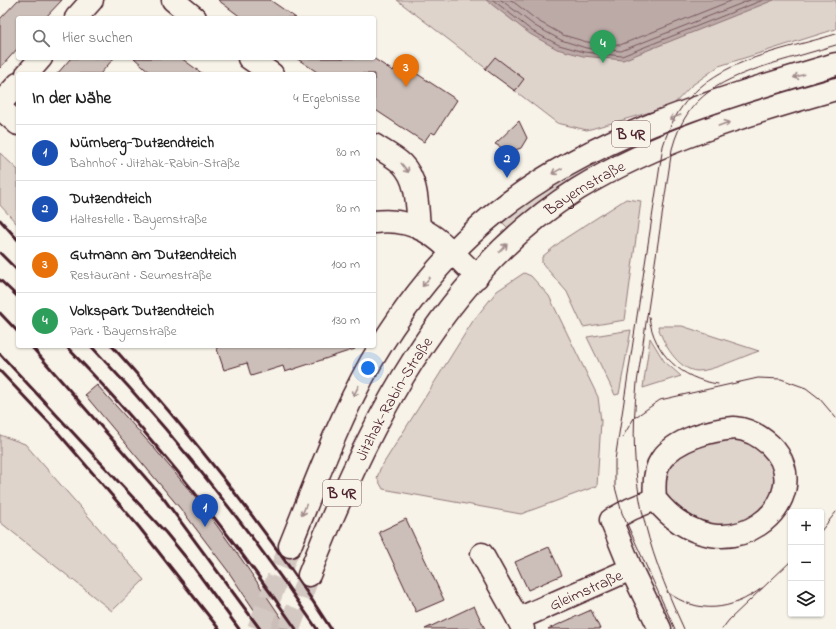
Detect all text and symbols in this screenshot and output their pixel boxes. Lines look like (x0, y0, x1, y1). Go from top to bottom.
search box (16, 16, 376, 60)
icon: search (30, 27, 52, 49)
text: Hier suchen (62, 27, 133, 49)
pin: 4 (590, 30, 616, 63)
pin: 3 (393, 54, 419, 87)
one-way arrow (792, 73, 805, 80)
text: In der Nähe (32, 86, 111, 111)
text: 4 Ergebnisse (293, 89, 360, 108)
one-way arrow (670, 113, 682, 121)
one-way arrow (718, 120, 731, 127)
road number: B 4R (612, 121, 650, 147)
text: Nürnberg-Dutzendteich (70, 132, 214, 154)
text: 1 (43, 143, 47, 162)
text: 80 m (336, 143, 360, 162)
pin: 2 (494, 145, 520, 178)
text: Bahnhof · Jitzhak-Rabin-Straße (70, 154, 240, 173)
street label: Bayernstraße (539, 155, 630, 223)
one-way arrow (400, 163, 409, 174)
one-way arrow (551, 167, 563, 175)
text: Dutzendteich (70, 188, 152, 210)
text: 2 (42, 199, 48, 218)
text: 80 m (336, 199, 360, 218)
text: Haltestelle · Bayernstraße (70, 210, 207, 229)
one-way arrow (499, 243, 508, 253)
text: Gutmann am Dutzendteich (70, 244, 236, 266)
text: 3 (42, 255, 48, 274)
text: 100 m (331, 255, 360, 274)
text: Restaurant · Seumestraße (70, 266, 212, 285)
one-way arrow (422, 276, 431, 287)
text: Volkspark Dutzendteich (70, 300, 214, 322)
text: 4 (42, 311, 48, 330)
text: 130 m (332, 311, 360, 330)
text: Park · Bayernstraße (70, 322, 177, 341)
street label: Jitzhak-Rabin-Straße (350, 332, 440, 465)
your location (358, 358, 378, 378)
one-way arrow (352, 385, 359, 397)
road number: B 4R (323, 480, 361, 506)
pin: 1 (192, 494, 218, 527)
one-way arrow (300, 503, 308, 515)
map controls (788, 509, 824, 617)
button: + (788, 509, 824, 545)
button: − (788, 545, 824, 581)
street label: Gleimstraße (546, 564, 628, 618)
button: layers (788, 581, 824, 617)

